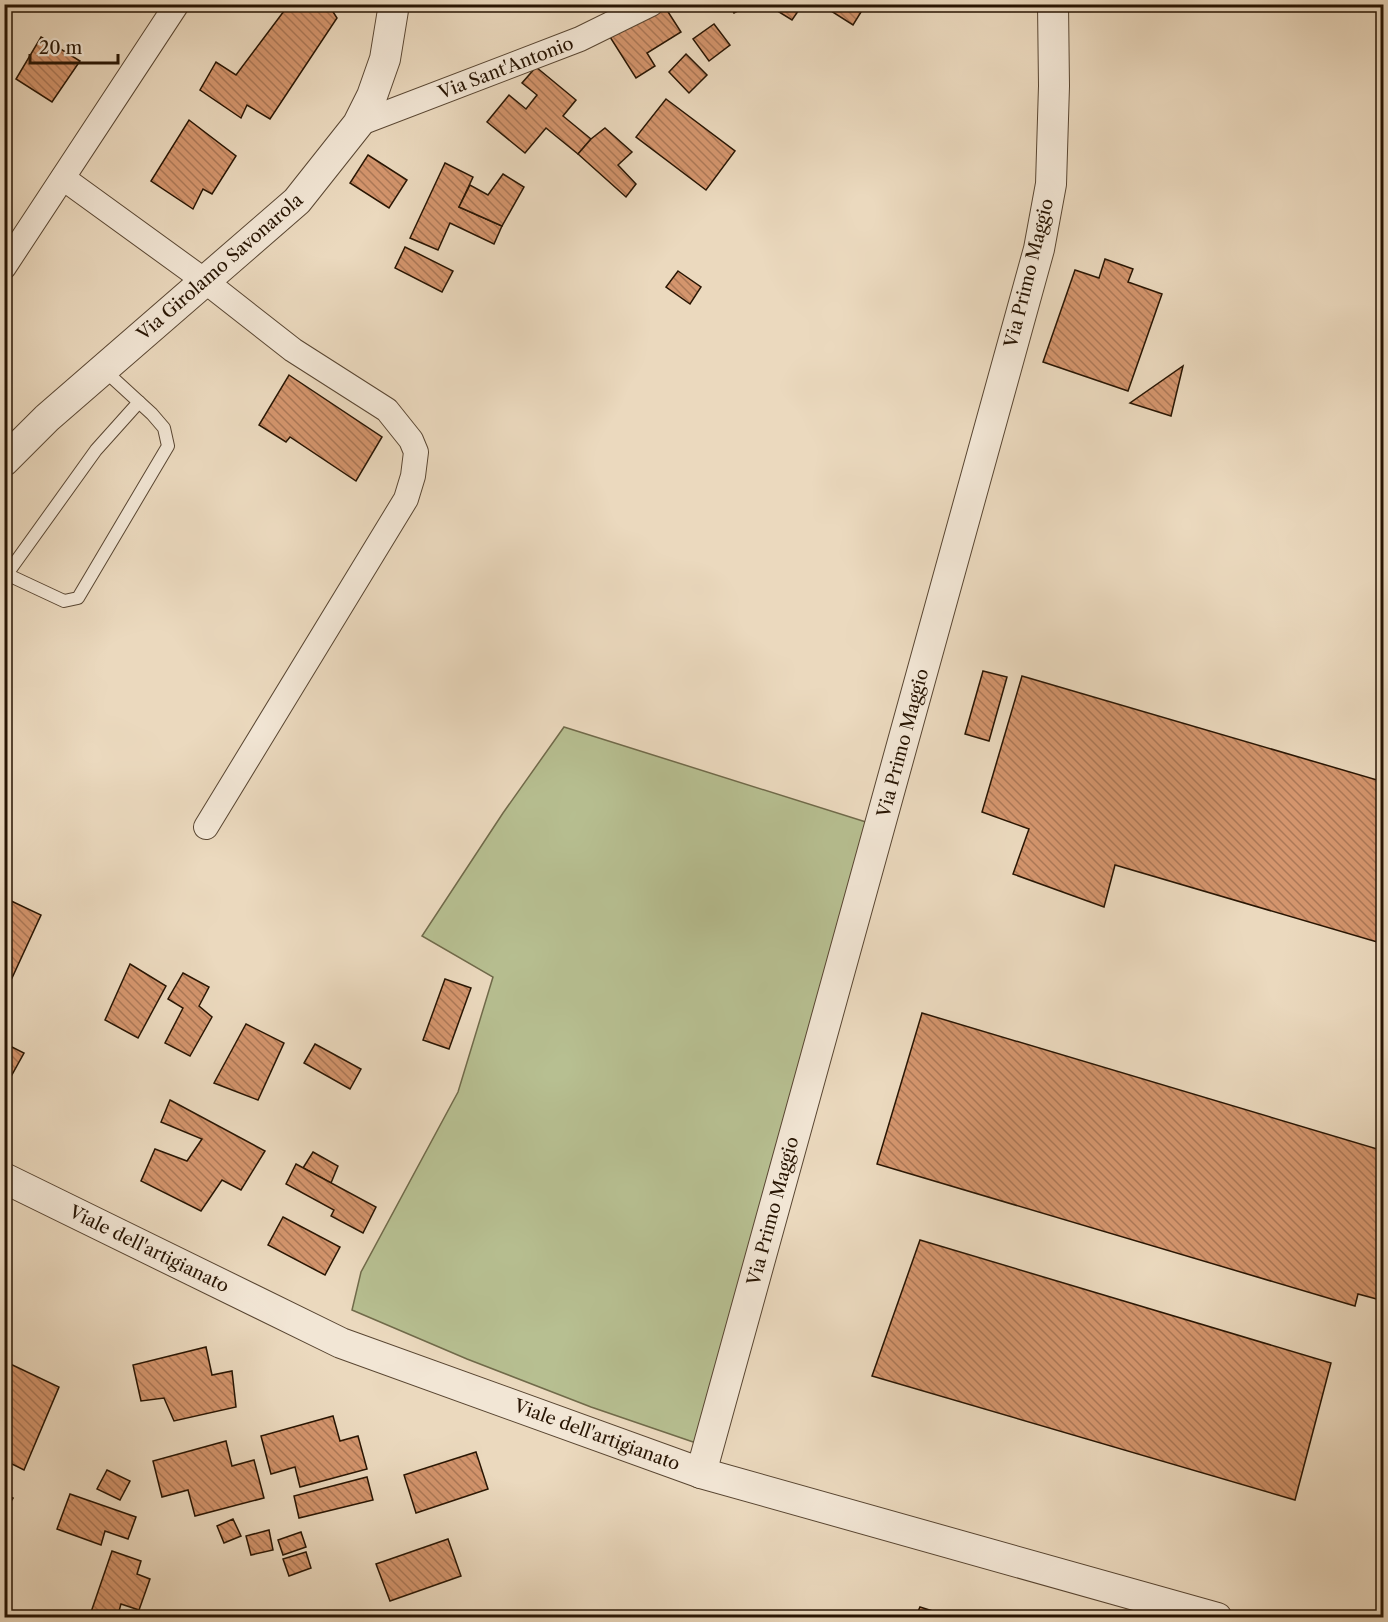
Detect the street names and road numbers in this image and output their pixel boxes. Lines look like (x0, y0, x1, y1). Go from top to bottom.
street label: Via Sant'Antonio (434, 32, 577, 104)
street label: Via Girolamo Savonarola (132, 189, 308, 346)
street label: Via Primo Maggio (1000, 196, 1058, 351)
street label: Via Primo Maggio (872, 666, 933, 821)
street label: Via Primo Maggio (742, 1134, 803, 1289)
street label: Viale dell'artigianato (65, 1200, 233, 1297)
street label: Viale dell'artigianato (510, 1394, 683, 1475)

